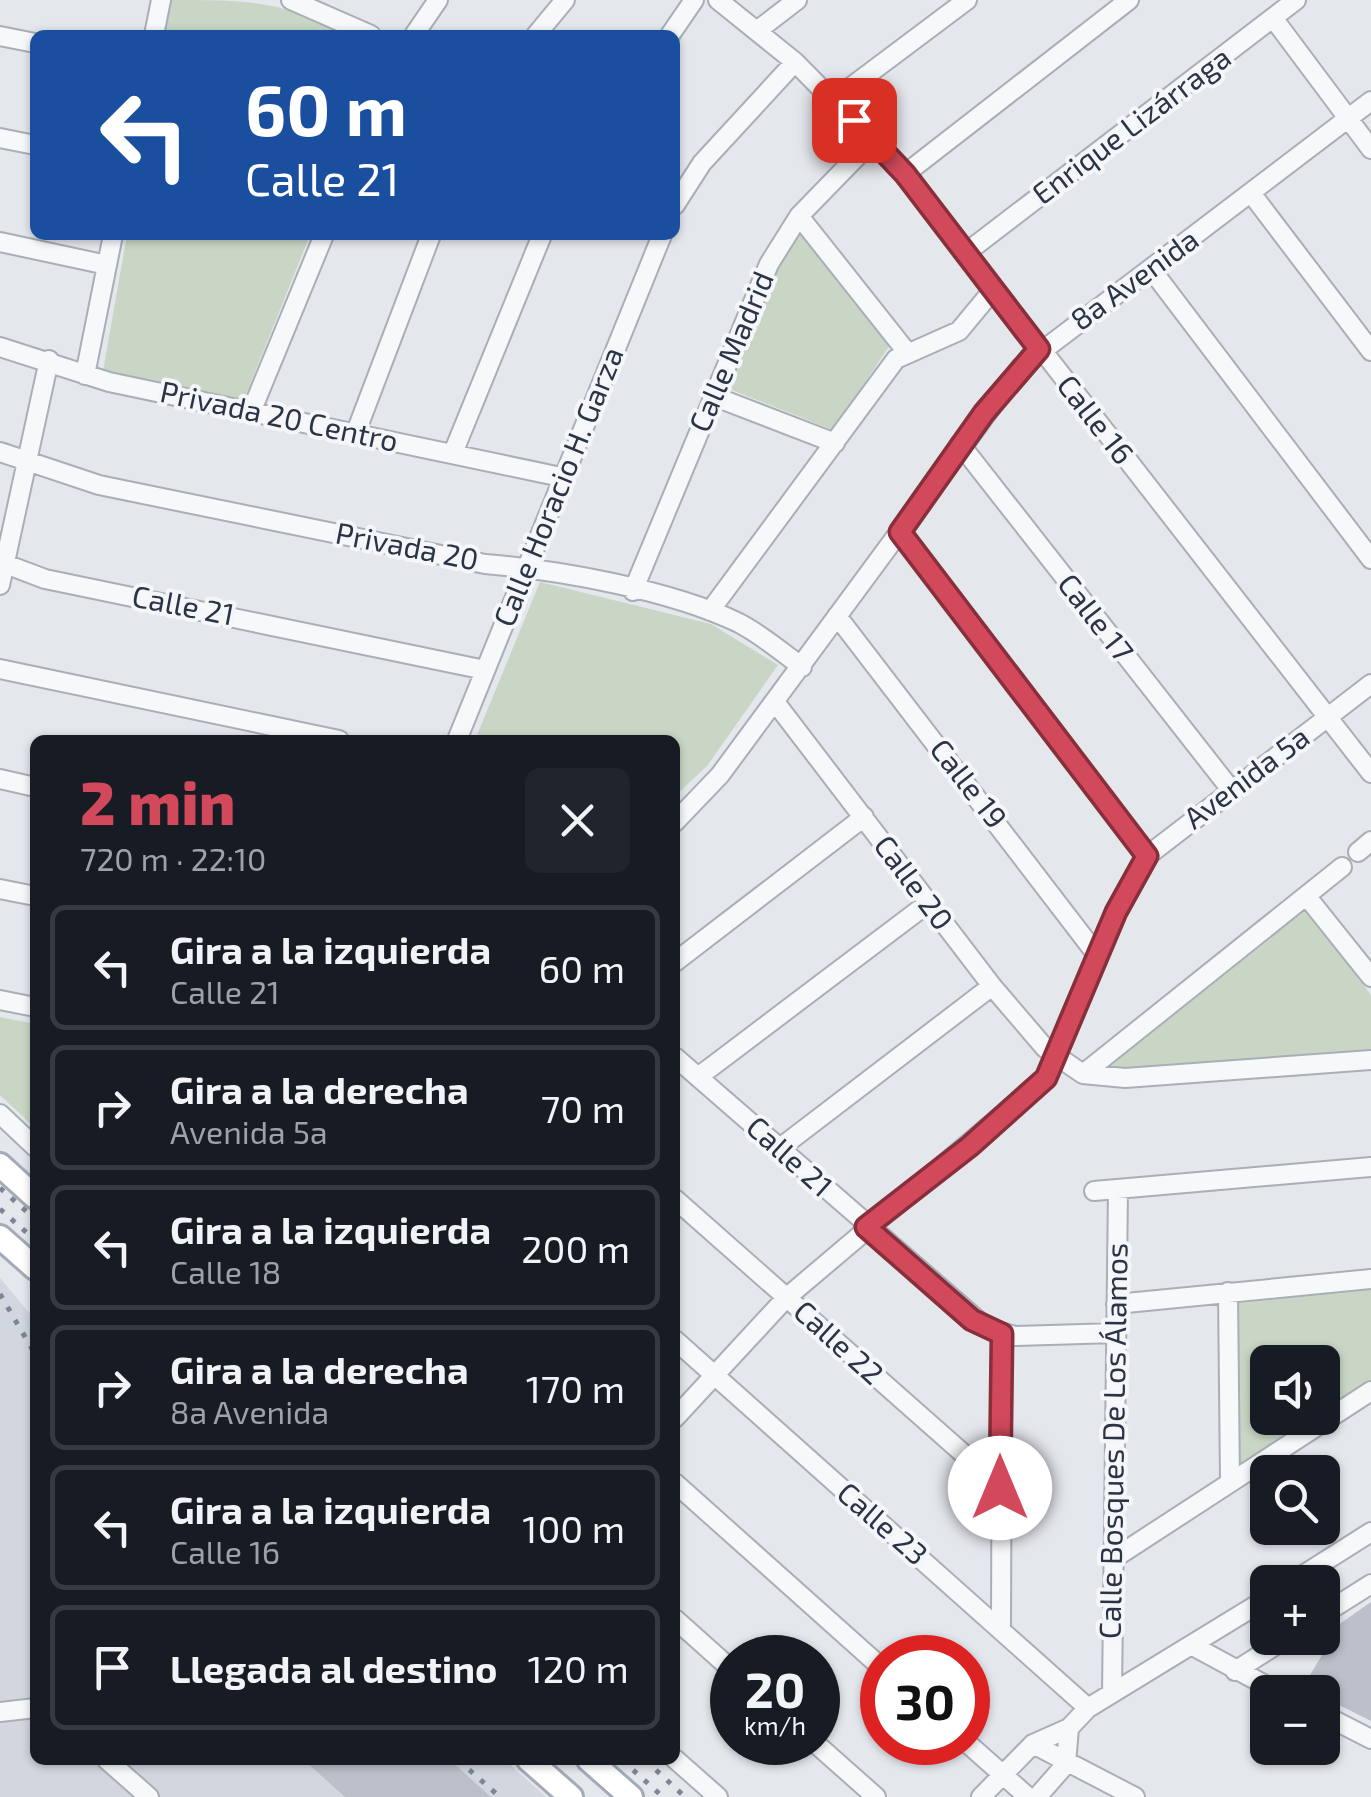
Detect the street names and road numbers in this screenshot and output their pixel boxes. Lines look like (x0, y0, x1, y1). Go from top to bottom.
street label: Enrique Lizárraga (1025, 38, 1237, 211)
street label: 8a Avenida (1063, 220, 1205, 337)
street label: Calle Madrid (680, 266, 780, 437)
street label: Calle Horacio H. Garza (485, 341, 630, 631)
street label: Calle 16 (1051, 367, 1143, 471)
street label: Privada 20 Centro (157, 372, 402, 458)
street label: Privada 20 (333, 514, 482, 577)
street label: Calle 17 (1051, 566, 1142, 668)
street label: Calle 21 (129, 577, 237, 632)
street label: Avenida 5a (1176, 718, 1316, 835)
street label: Calle 19 (924, 731, 1016, 835)
street label: Calle 20 (867, 827, 962, 936)
street label: Calle 21 (740, 1108, 841, 1203)
street label: Calle Bosques De Los Álamos (1091, 1243, 1133, 1639)
street label: Calle 22 (787, 1292, 891, 1391)
street label: Calle 23 (831, 1474, 936, 1571)

